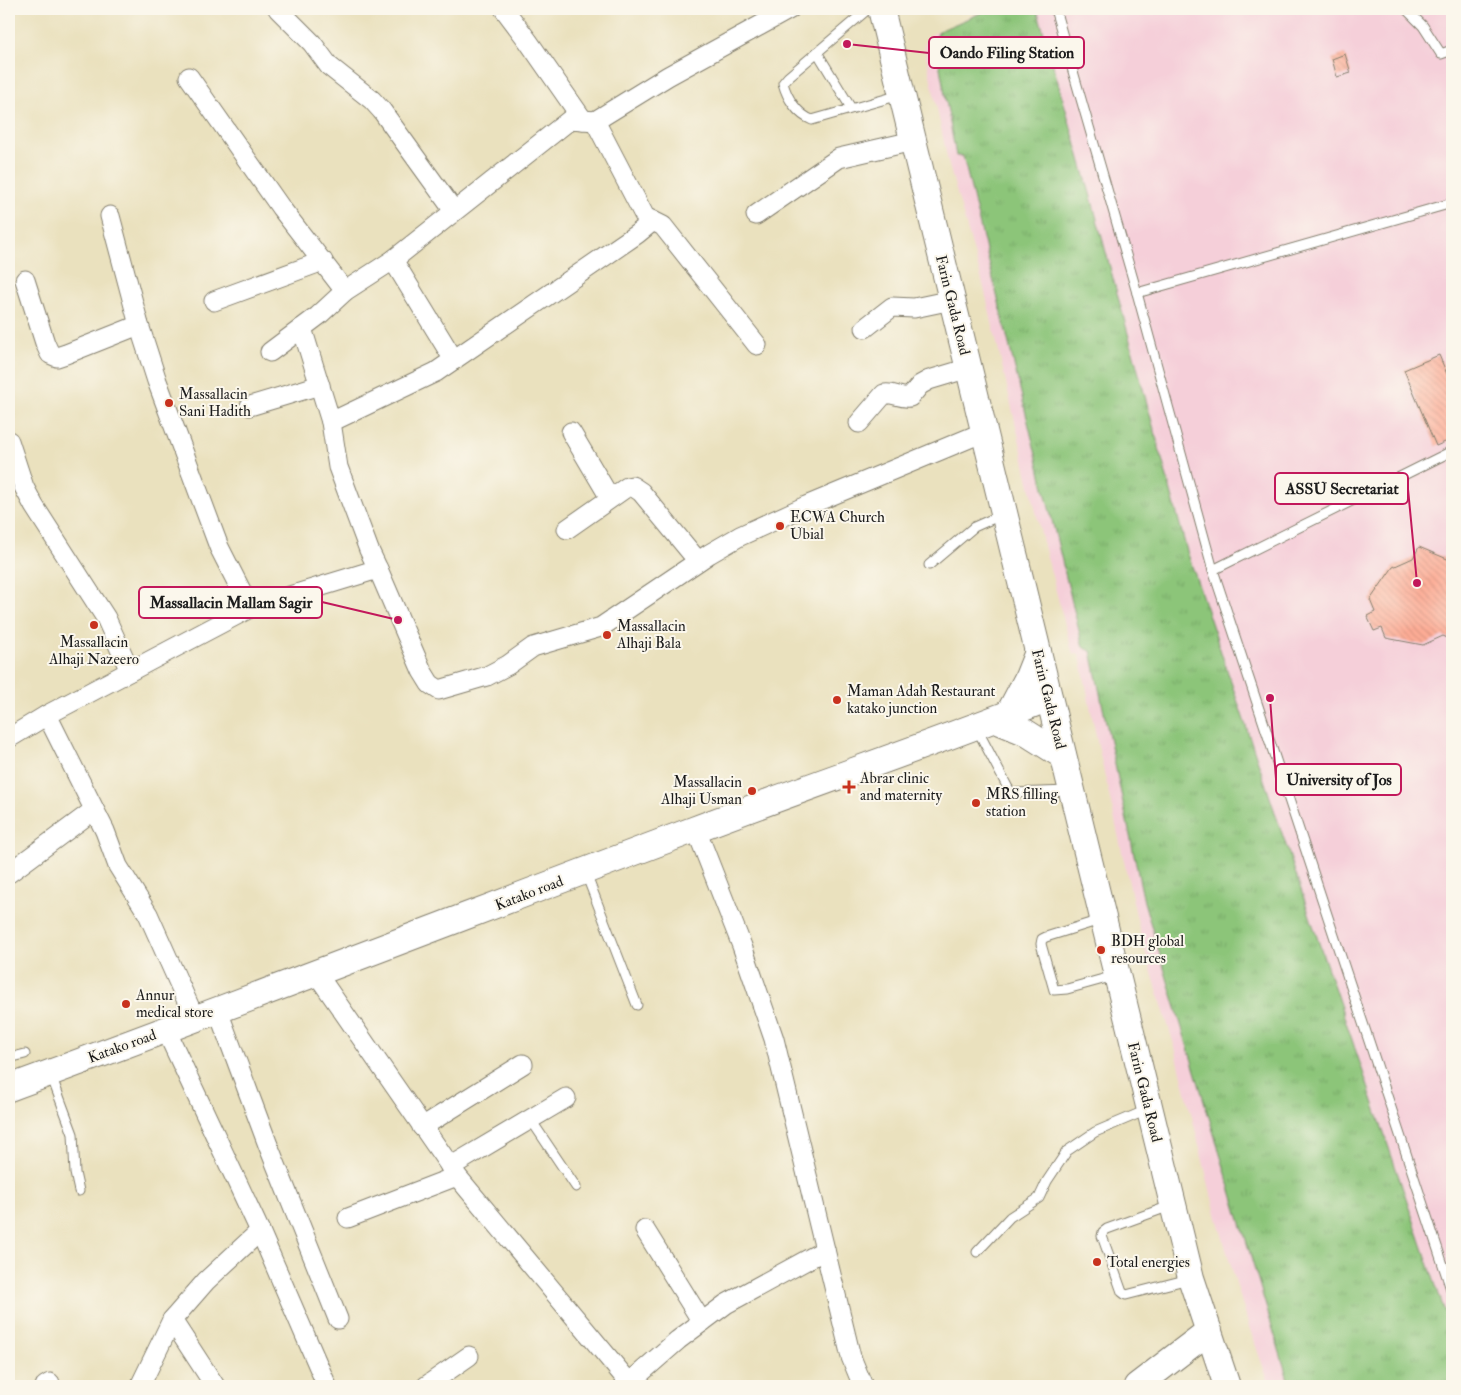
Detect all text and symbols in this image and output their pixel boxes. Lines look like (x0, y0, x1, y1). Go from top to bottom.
callout: Oando Filing Station (929, 37, 1084, 68)
text: Oando Filing Station (940, 43, 1075, 64)
street label: Farin Gada Road (931, 253, 974, 358)
place label: Massallacin Sani Hadith (179, 385, 251, 421)
marker: Massallacin Sani Hadith (163, 397, 175, 409)
callout: ASSU Secretariat (1275, 473, 1408, 504)
text: ASSU Secretariat (1284, 479, 1399, 499)
place label: ECWA Church Ubial (790, 508, 885, 544)
marker: ECWA Church Ubial (774, 520, 786, 532)
callout: Massallacin Mallam Sagir (139, 587, 322, 618)
text: Massallacin Mallam Sagir (149, 593, 313, 614)
place label: Massallacin Alhaji Bala (616, 617, 686, 653)
marker: Massallacin Alhaji Nazeero (88, 619, 100, 631)
marker: Massallacin Alhaji Bala (601, 629, 613, 641)
place label: Massallacin Alhaji Nazeero (48, 633, 139, 669)
street label: Farin Gada Road (1027, 647, 1070, 752)
place label: Maman Adah Restaurant katako junction (847, 682, 996, 718)
marker: Maman Adah Restaurant katako junction (831, 694, 843, 706)
callout: University of Jos (1276, 764, 1401, 795)
place label: Abrar clinic and maternity (859, 769, 942, 805)
text: University of Jos (1286, 770, 1392, 791)
place label: Massallacin Alhaji Usman (660, 773, 742, 809)
marker: Abrar clinic and maternity (842, 780, 856, 794)
marker: Massallacin Alhaji Usman (746, 785, 758, 797)
place label: MRS filling station (986, 785, 1058, 821)
marker: MRS filling station (970, 797, 982, 809)
street label: Katako road (493, 872, 566, 915)
place label: BDH global resources (1111, 932, 1184, 968)
marker: BDH global resources (1095, 944, 1107, 956)
place label: Annur medical store (135, 986, 213, 1022)
marker: Annur medical store (120, 998, 132, 1010)
street label: Katako road (85, 1025, 159, 1068)
street label: Farin Gada Road (1123, 1040, 1166, 1145)
place label: Total energies (1107, 1253, 1190, 1272)
marker: Total energies (1091, 1256, 1103, 1268)

